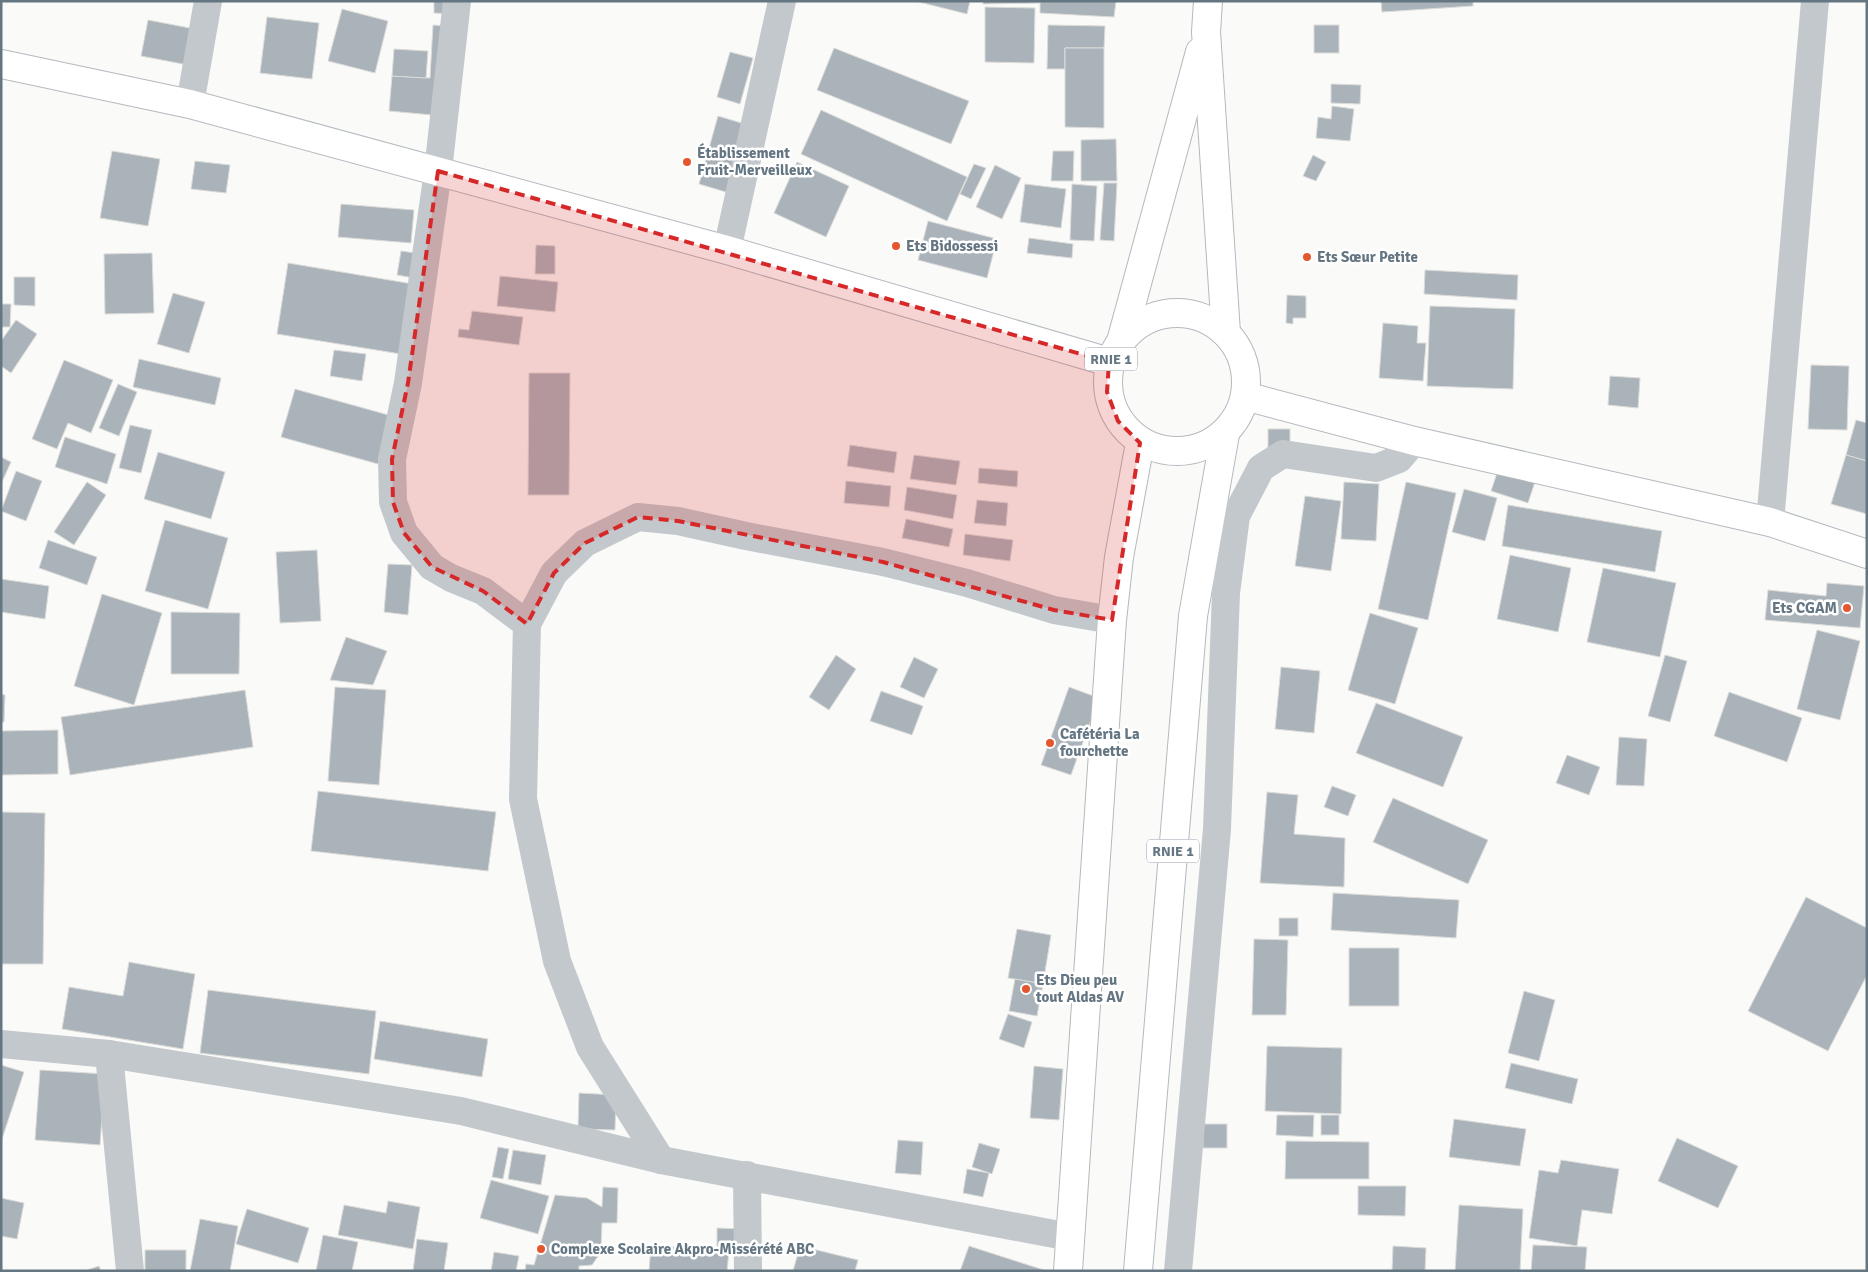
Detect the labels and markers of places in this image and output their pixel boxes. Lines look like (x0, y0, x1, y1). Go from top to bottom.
place label: Établissement Fruit-Merveilleux (697, 143, 813, 179)
marker: Établissement Fruit-Merveilleux (681, 156, 693, 168)
place label: Ets Bidossessi (906, 237, 998, 255)
marker: Ets Bidossessi (890, 240, 902, 252)
place label: Ets Sœur Petite (1317, 248, 1418, 266)
marker: Ets Sœur Petite (1301, 251, 1313, 263)
place label: Ets CGAM (1772, 599, 1837, 617)
marker: Ets CGAM (1841, 602, 1853, 614)
place label: Cafétéria La fourchette (1059, 725, 1140, 760)
marker: Cafétéria La fourchette (1044, 737, 1056, 749)
place label: Ets Dieu peu tout Aldas AV (1035, 971, 1124, 1006)
marker: Ets Dieu peu tout Aldas AV (1020, 983, 1032, 995)
place label: Complexe Scolaire Akpro-Missérété ABC (551, 1240, 814, 1258)
marker: Complexe Scolaire Akpro-Missérété ABC (535, 1243, 547, 1255)

